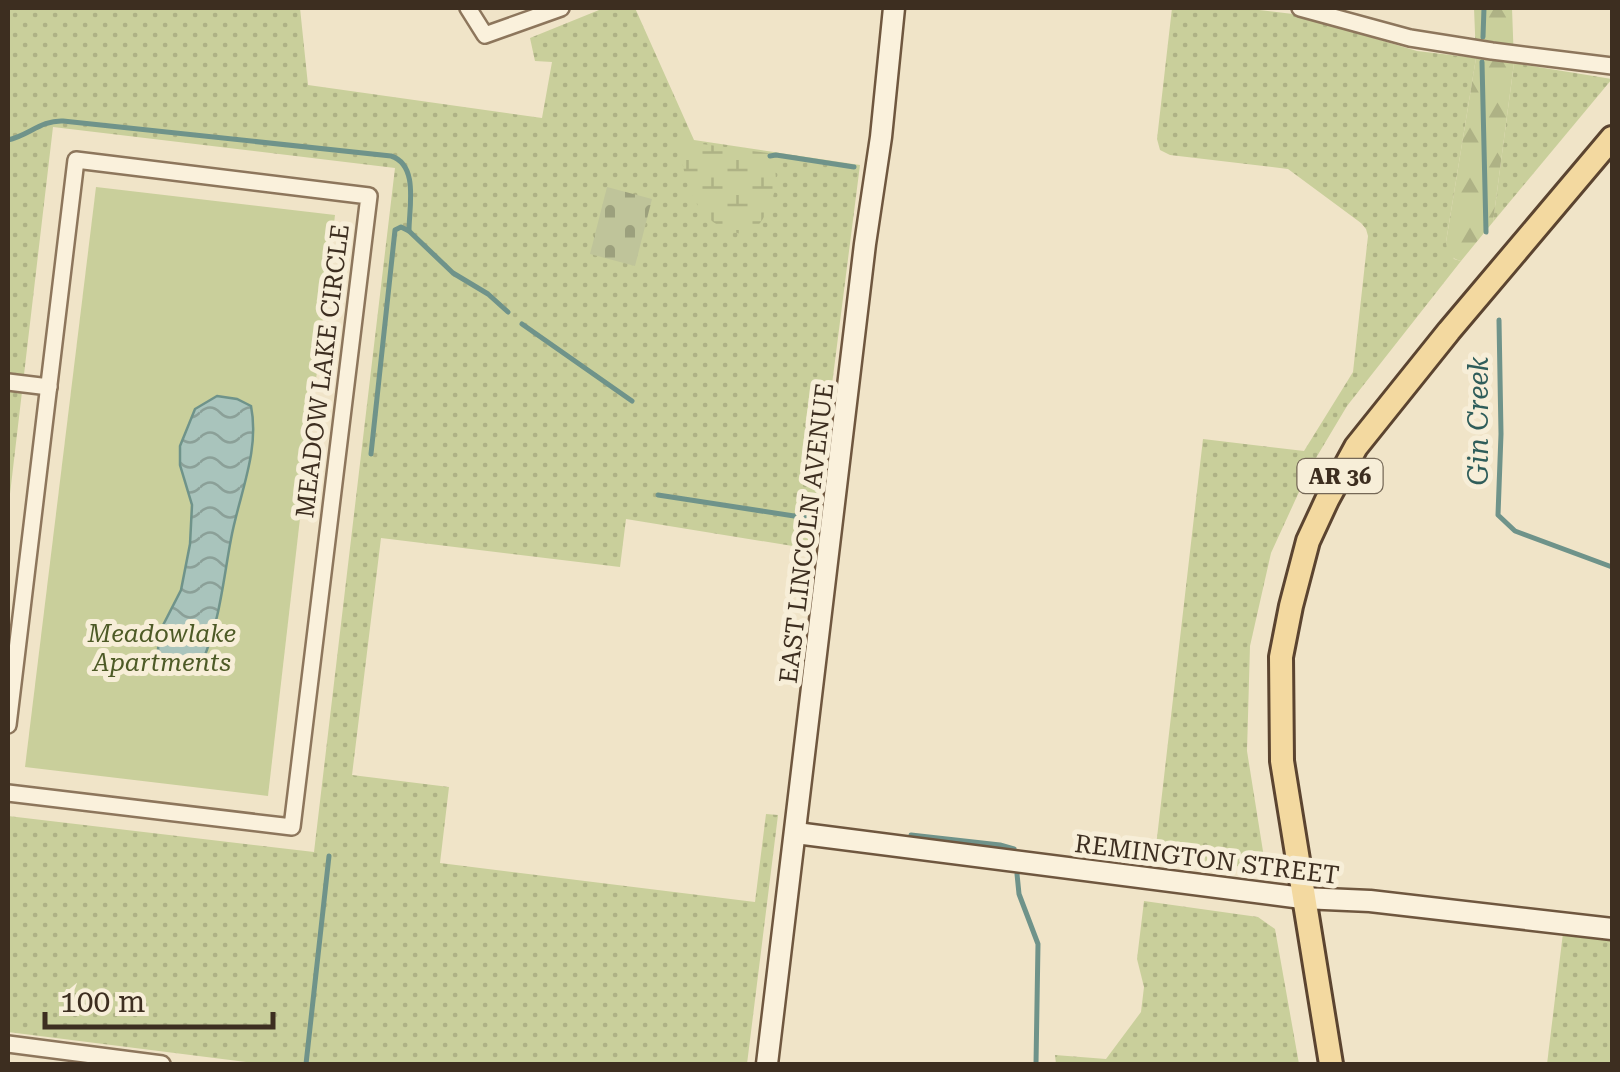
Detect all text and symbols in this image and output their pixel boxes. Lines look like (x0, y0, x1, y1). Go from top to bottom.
street label: MEADOW LAKE CIRCLE (290, 223, 355, 519)
water label: Gin Creek (1462, 356, 1495, 486)
street label: EAST LINCOLN AVENUE (774, 381, 839, 685)
road number: AR 36 (1298, 459, 1382, 493)
park label: Meadowlake Apartments (87, 619, 236, 677)
street label: REMINGTON STREET (1073, 829, 1341, 890)
scale bar (45, 967, 272, 1029)
text: 100 m (60, 984, 145, 1019)

